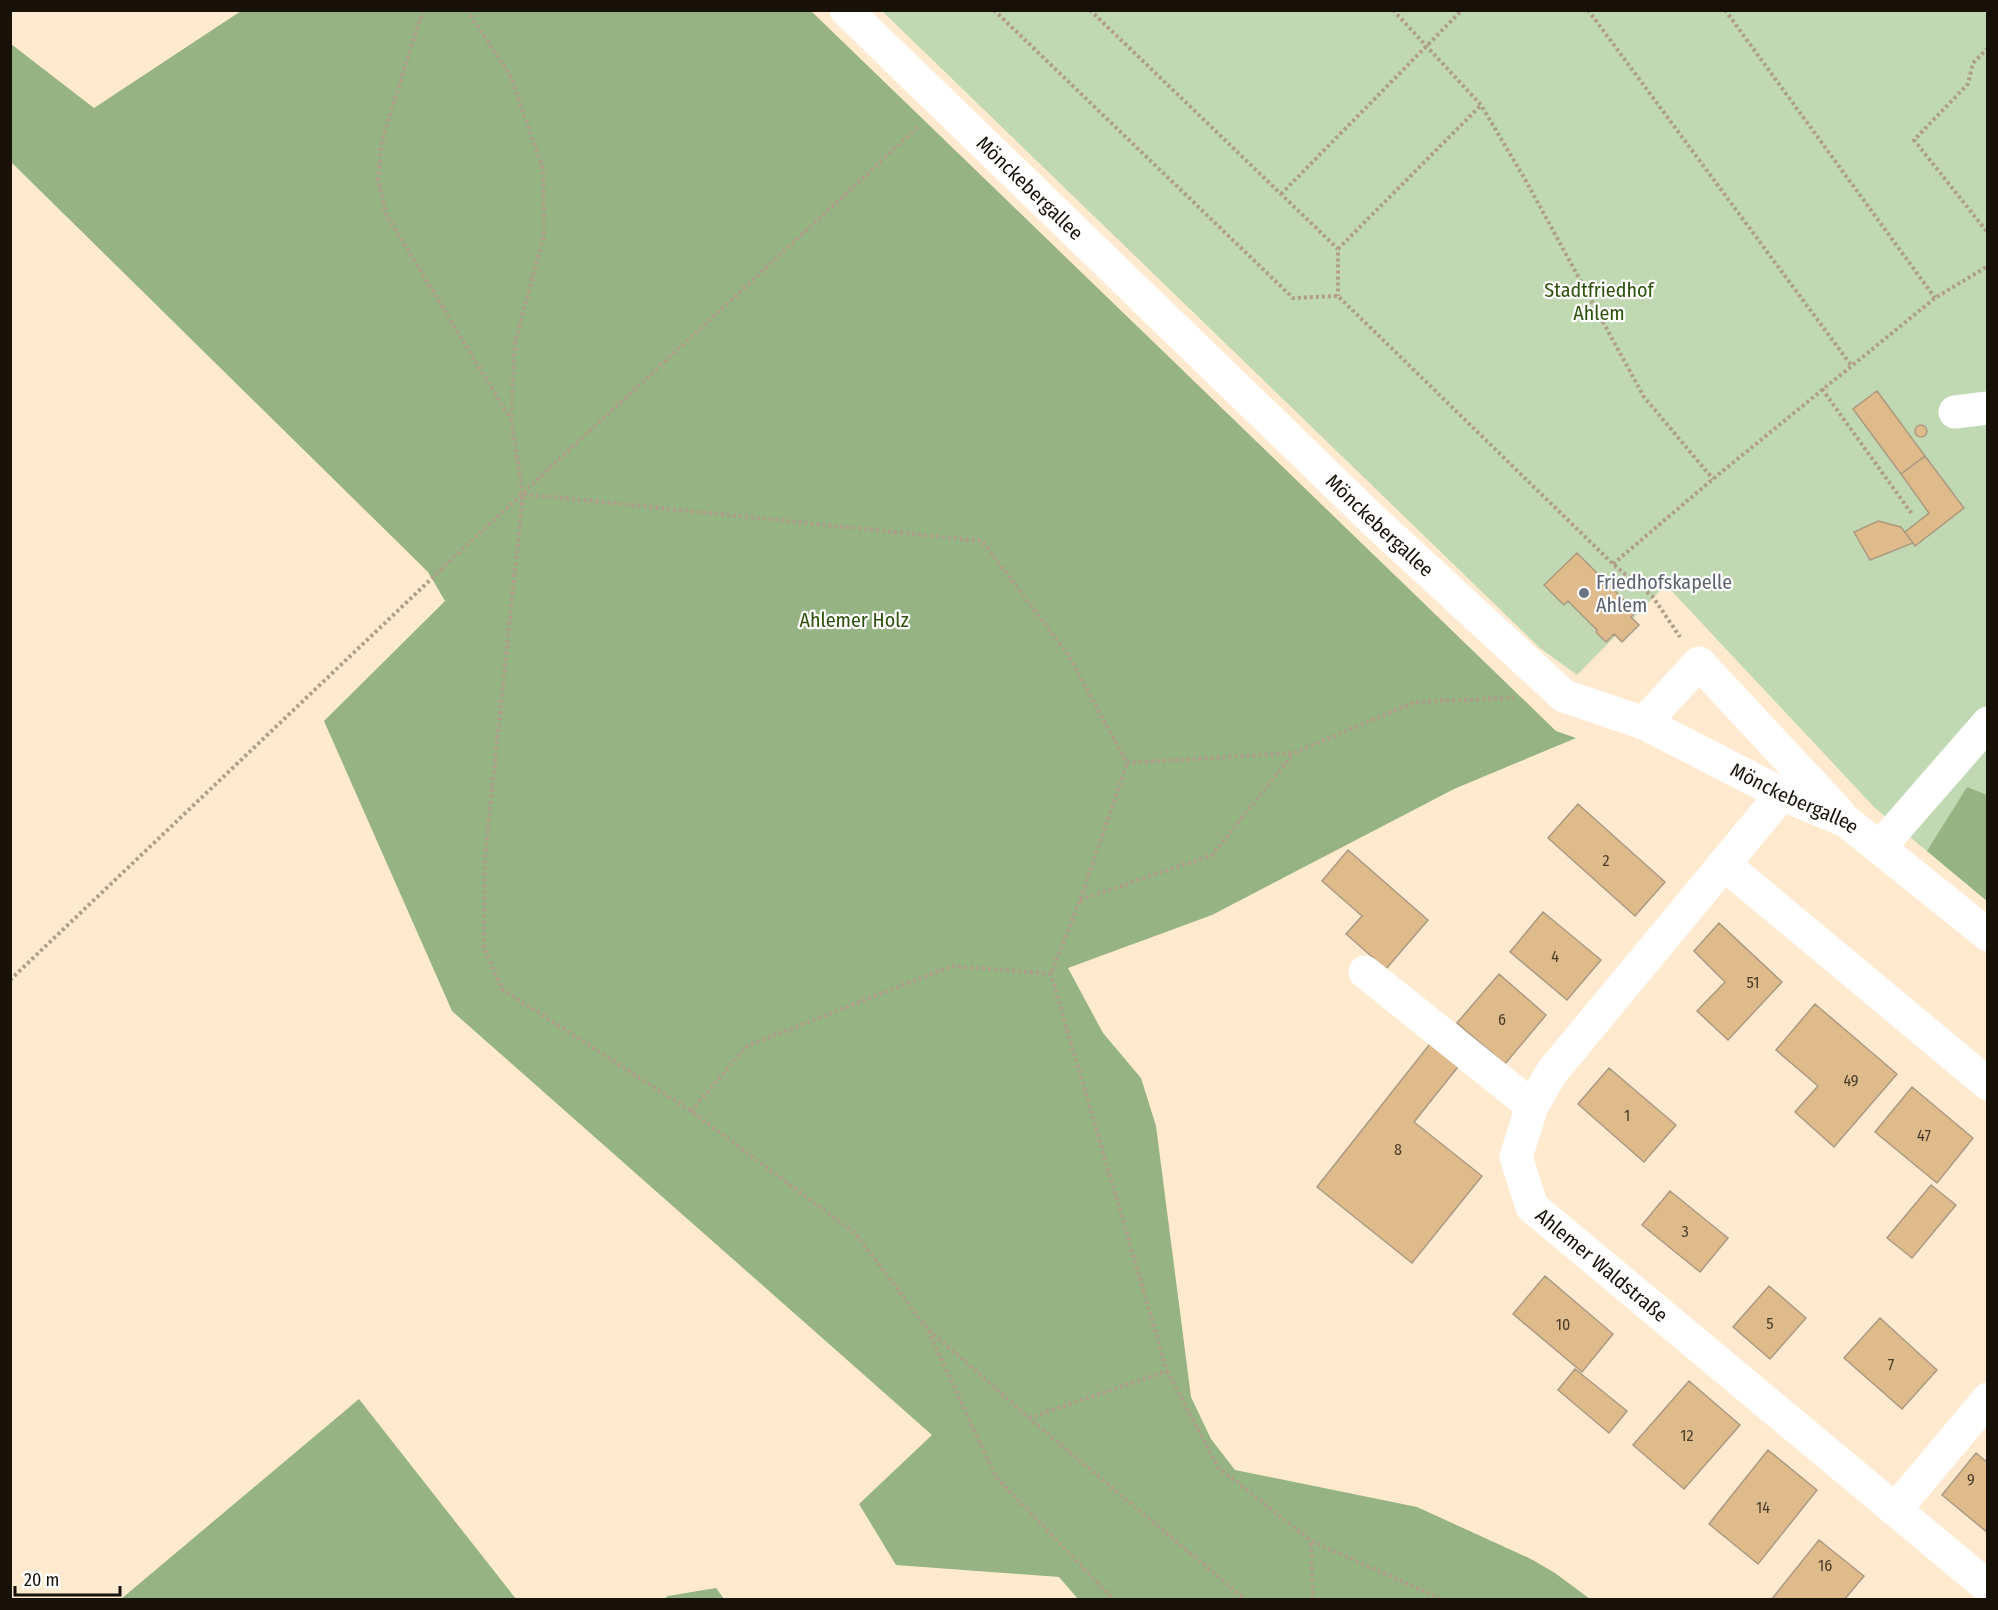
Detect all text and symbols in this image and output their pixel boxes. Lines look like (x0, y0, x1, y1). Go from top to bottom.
street label: Mönckebergallee (972, 131, 1088, 245)
park label: Stadtfriedhof Ahlem (1544, 278, 1656, 325)
street label: Mönckebergallee (1321, 469, 1439, 582)
place label: Friedhofskapelle Ahlem (1596, 570, 1732, 617)
marker: Friedhofskapelle Ahlem (1577, 586, 1591, 600)
park label: Ahlemer Holz (799, 608, 909, 632)
street label: Mönckebergallee (1727, 758, 1864, 839)
house number: 2 (1602, 851, 1610, 870)
house number: 4 (1551, 947, 1559, 966)
house number: 51 (1747, 973, 1759, 992)
house number: 6 (1498, 1010, 1506, 1029)
house number: 49 (1843, 1071, 1859, 1090)
house number: 1 (1624, 1106, 1630, 1125)
house number: 47 (1917, 1126, 1931, 1145)
house number: 8 (1394, 1140, 1402, 1159)
street label: Ahlemer Waldstraße (1531, 1203, 1673, 1327)
house number: 3 (1681, 1222, 1689, 1241)
house number: 5 (1766, 1314, 1774, 1333)
house number: 10 (1556, 1315, 1570, 1334)
house number: 7 (1888, 1355, 1895, 1374)
house number: 12 (1680, 1426, 1694, 1445)
house number: 9 (1967, 1470, 1975, 1489)
house number: 14 (1756, 1498, 1770, 1517)
house number: 16 (1818, 1556, 1832, 1575)
scale bar (15, 1559, 120, 1597)
text: 20 m (24, 1569, 59, 1591)

